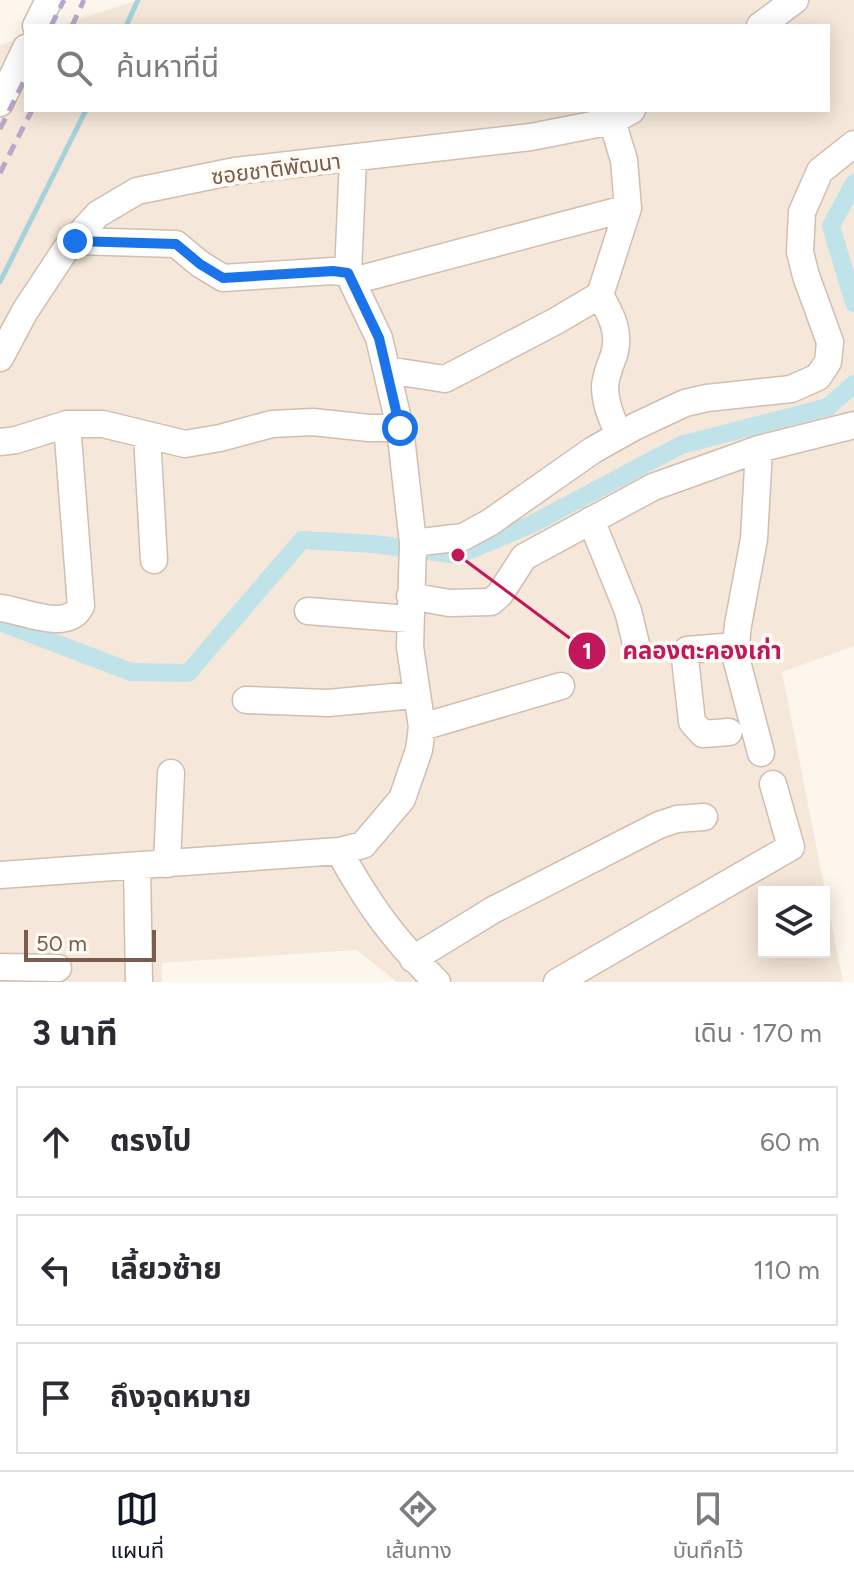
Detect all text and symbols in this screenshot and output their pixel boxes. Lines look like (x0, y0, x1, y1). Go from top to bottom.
search box (24, 24, 830, 112)
icon: search (52, 46, 96, 90)
text: ค้นหาที่นี่ (116, 48, 219, 85)
street label: ซอยชาติพัฒนา (210, 148, 342, 190)
route end (57, 223, 93, 259)
route start (382, 410, 418, 446)
callout: คลองตะคองเก่า (567, 627, 798, 675)
text: 1 (582, 636, 592, 665)
text: คลองตะคองเก่า (622, 636, 782, 665)
map controls (758, 886, 830, 958)
button: layers (758, 886, 830, 958)
scale bar (24, 926, 156, 962)
text: 50 m (36, 930, 87, 957)
text: 3 นาที (32, 1013, 118, 1054)
text: เดิน · 170 m (693, 1017, 822, 1049)
icon: ahead (34, 1120, 78, 1164)
text: ตรงไป (110, 1122, 192, 1159)
text: 60 m (760, 1126, 820, 1158)
icon: left (34, 1248, 78, 1292)
text: เลี้ยวซ้าย (110, 1250, 222, 1287)
text: 110 m (753, 1254, 820, 1286)
icon: arrive (34, 1376, 78, 1420)
text: ถึงจุดหมาย (110, 1378, 251, 1415)
tab: แผนที่ (111, 1487, 164, 1568)
tab: เส้นทาง (385, 1487, 452, 1568)
tab: บันทึกไว้ (673, 1487, 743, 1568)

